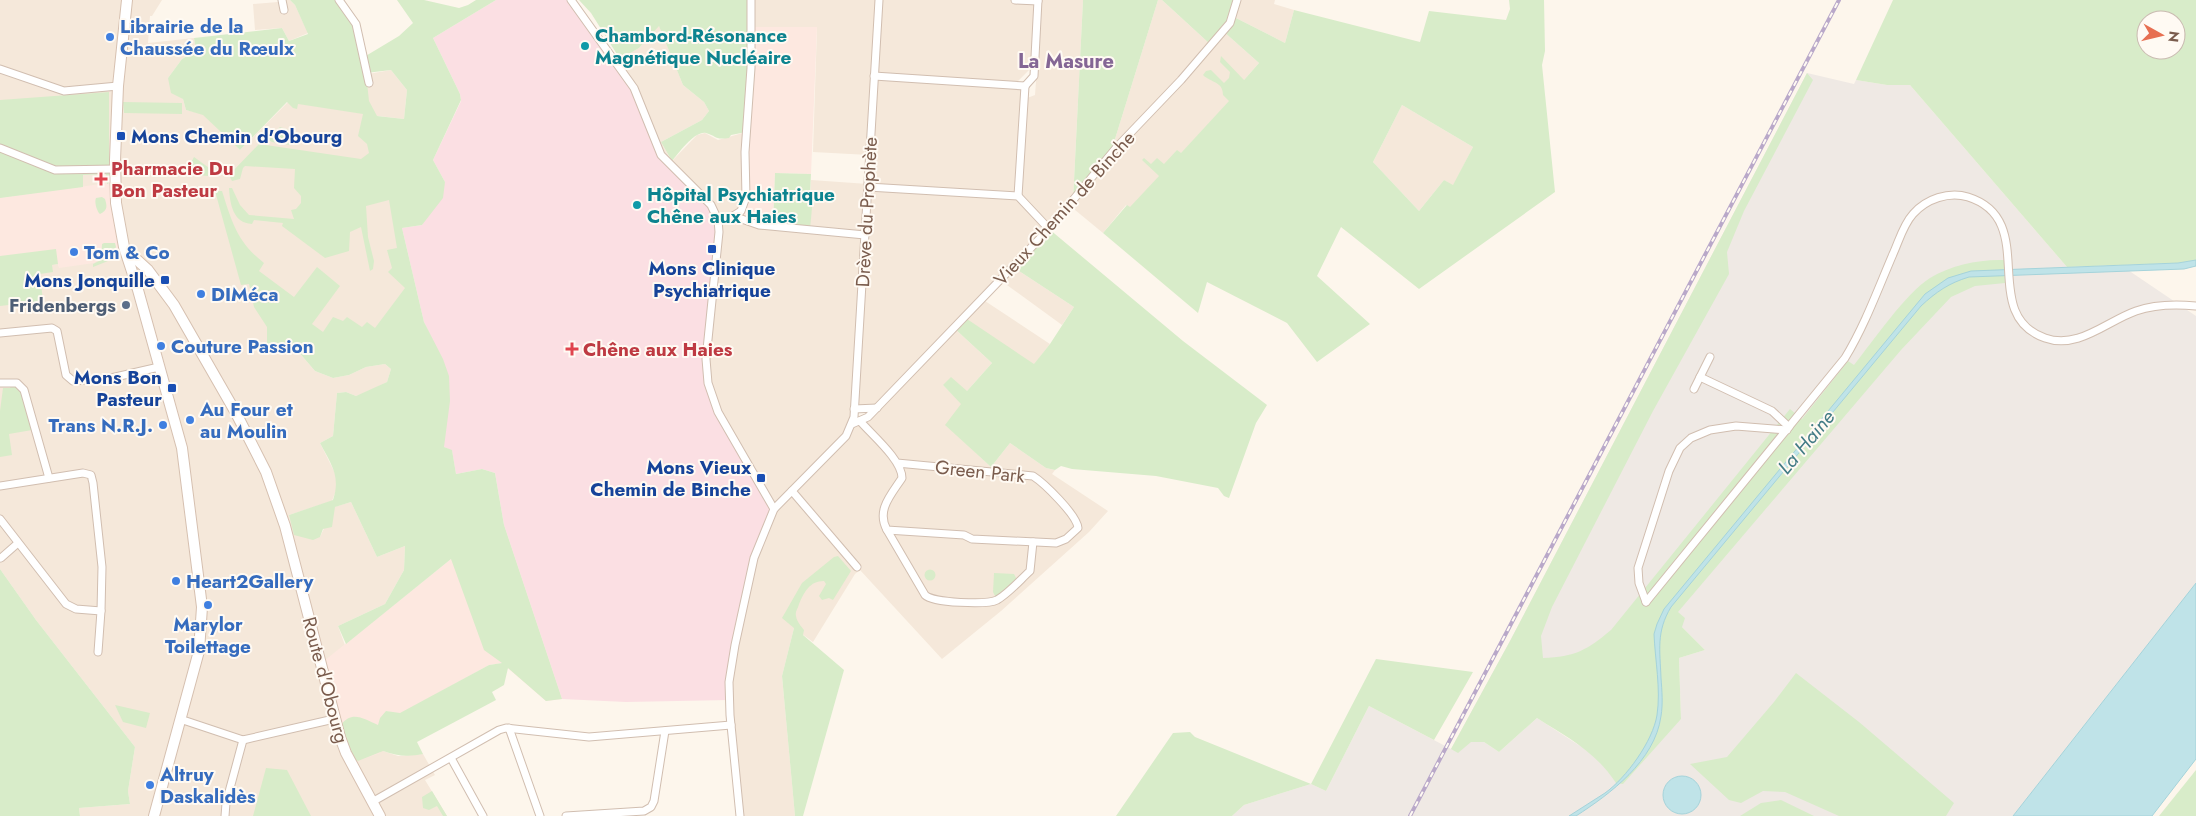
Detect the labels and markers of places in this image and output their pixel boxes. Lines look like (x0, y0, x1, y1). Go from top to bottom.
place label: Librairie de la Chaussée du Rœulx (120, 13, 295, 62)
place label: Chambord-Résonance Magnétique Nucléaire (595, 22, 792, 71)
marker: Librairie de la Chaussée du Rœulx (104, 31, 116, 43)
marker: Chambord-Résonance Magnétique Nucléaire (579, 40, 591, 52)
place label: Mons Chemin d'Obourg (131, 123, 342, 150)
marker: Mons Chemin d'Obourg (115, 130, 127, 142)
place label: Pharmacie Du Bon Pasteur (111, 155, 234, 204)
marker: Pharmacie Du Bon Pasteur (95, 173, 107, 185)
place label: Hôpital Psychiatrique Chêne aux Haies (647, 181, 835, 230)
marker: Hôpital Psychiatrique Chêne aux Haies (631, 199, 643, 211)
place label: Tom & Co (84, 239, 170, 266)
marker: Mons Clinique Psychiatrique (706, 243, 718, 255)
marker: Tom & Co (68, 246, 80, 258)
place label: Mons Clinique Psychiatrique (649, 255, 776, 304)
place label: Mons Jonquille (24, 267, 155, 294)
marker: Mons Jonquille (159, 274, 171, 286)
place label: DIMéca (211, 281, 278, 308)
marker: DIMéca (195, 288, 207, 300)
place label: Fridenbergs (9, 292, 116, 319)
marker: Fridenbergs (120, 299, 132, 311)
place label: Couture Passion (171, 333, 314, 360)
place label: Chêne aux Haies (583, 336, 733, 363)
marker: Couture Passion (155, 340, 167, 352)
marker: Chêne aux Haies (565, 342, 579, 356)
place label: Mons Bon Pasteur (74, 364, 162, 413)
marker: Mons Bon Pasteur (166, 382, 178, 394)
place label: Au Four et au Moulin (199, 396, 293, 445)
place label: Trans N.R.J. (49, 412, 153, 439)
marker: Au Four et au Moulin (184, 414, 196, 426)
marker: Trans N.R.J. (157, 419, 169, 431)
place label: Mons Vieux Chemin de Binche (590, 454, 752, 503)
marker: Mons Vieux Chemin de Binche (755, 472, 767, 484)
place label: Heart2Gallery (186, 568, 315, 595)
marker: Heart2Gallery (170, 575, 182, 587)
marker: Marylor Toilettage (202, 599, 214, 611)
place label: Marylor Toilettage (165, 611, 251, 660)
place label: Altruy Daskalidès (159, 761, 256, 810)
marker: Altruy Daskalidès (144, 779, 156, 791)

